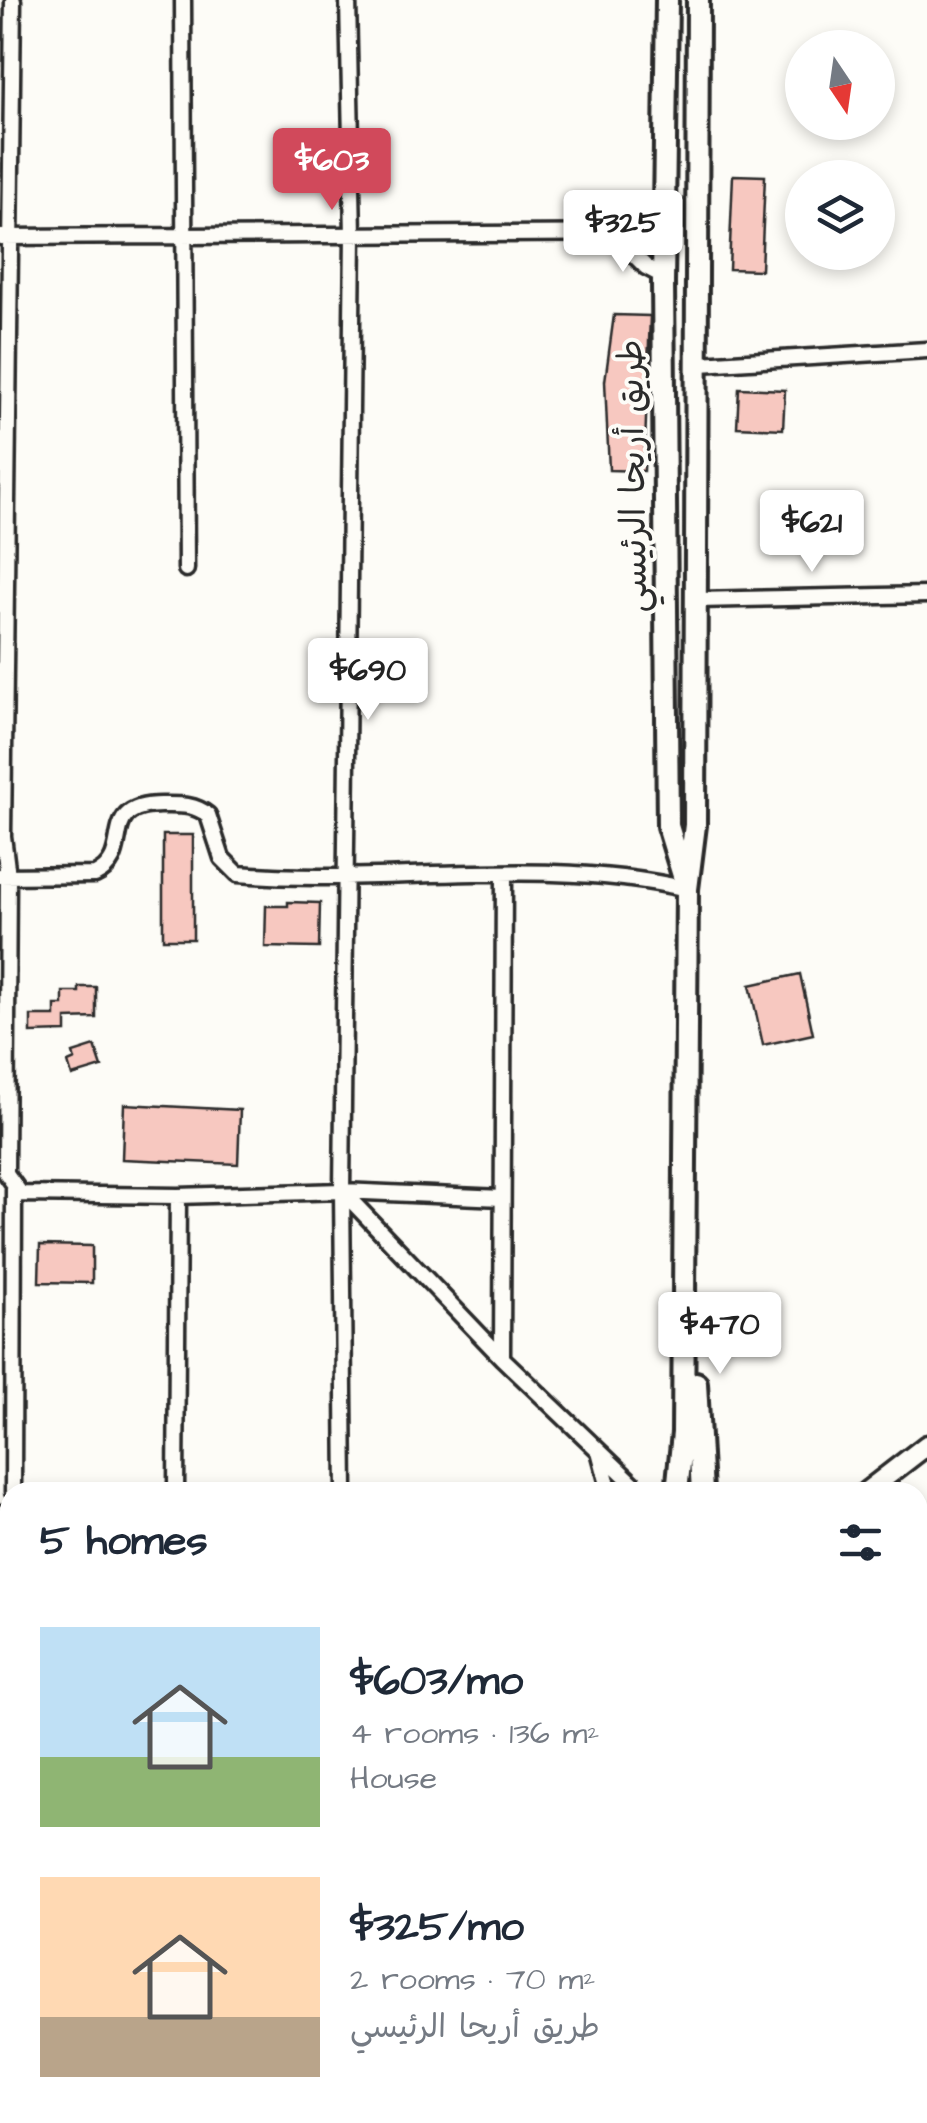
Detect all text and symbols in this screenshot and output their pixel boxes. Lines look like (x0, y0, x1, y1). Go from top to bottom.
north arrow (785, 30, 895, 140)
map controls (785, 30, 895, 270)
pin: $603 (273, 128, 391, 213)
text: $603 (295, 138, 369, 183)
button: layers (785, 160, 895, 270)
pin: $325 (564, 190, 682, 275)
text: $325 (585, 200, 661, 245)
street label: طريق أريحا الرئيسي (607, 339, 665, 613)
pin: $621 (753, 490, 871, 575)
text: $621 (782, 500, 842, 545)
pin: $690 (309, 638, 427, 723)
text: $690 (330, 648, 406, 693)
pin: $470 (661, 1292, 779, 1377)
text: $470 (680, 1302, 760, 1347)
text: 5 homes (40, 1513, 207, 1571)
icon: filters (833, 1515, 888, 1570)
text: $603/mo (350, 1653, 523, 1711)
icon: home (120, 1667, 240, 1787)
text: 4 rooms · 136 m² (350, 1711, 600, 1756)
text: House (350, 1756, 437, 1801)
text: $325/mo (350, 1899, 524, 1957)
icon: home (120, 1917, 240, 2037)
text: 2 rooms · 70 m² (350, 1957, 595, 2002)
text: طريق أريحا الرئيسي (350, 2005, 600, 2050)

